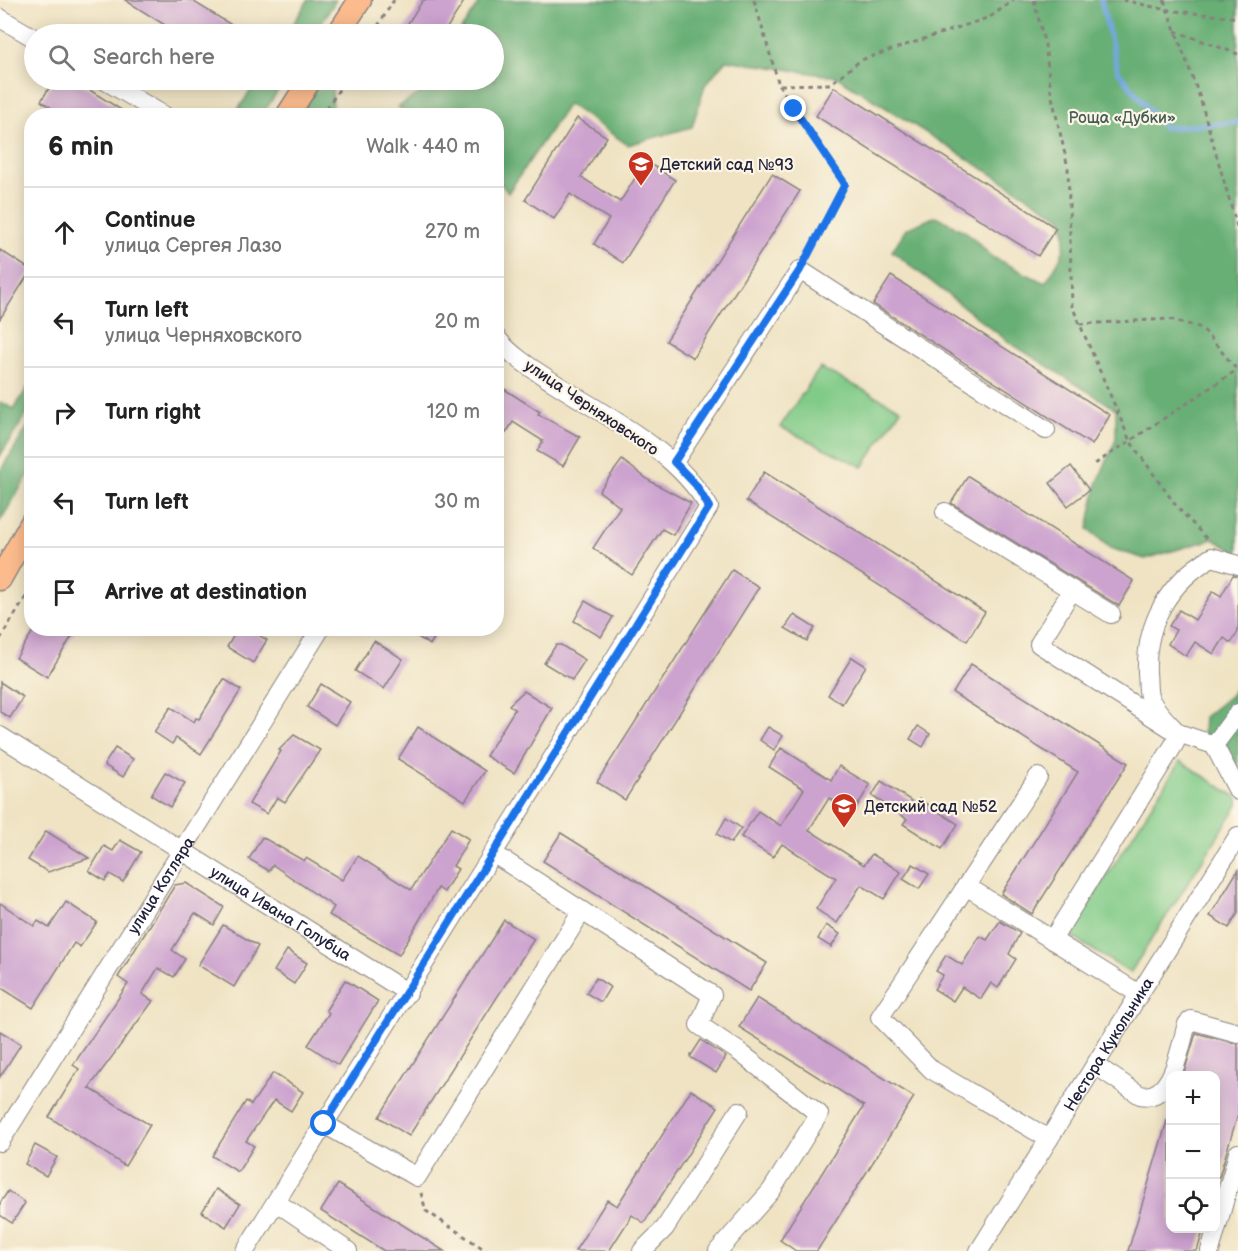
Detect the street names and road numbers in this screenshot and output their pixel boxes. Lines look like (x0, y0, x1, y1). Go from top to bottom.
street label: улица Черняховского (521, 356, 662, 460)
street label: улица Котляра (124, 833, 200, 938)
street label: улица Ивана Голубца (206, 863, 354, 966)
street label: Нестора Кукольника (1061, 974, 1159, 1115)

